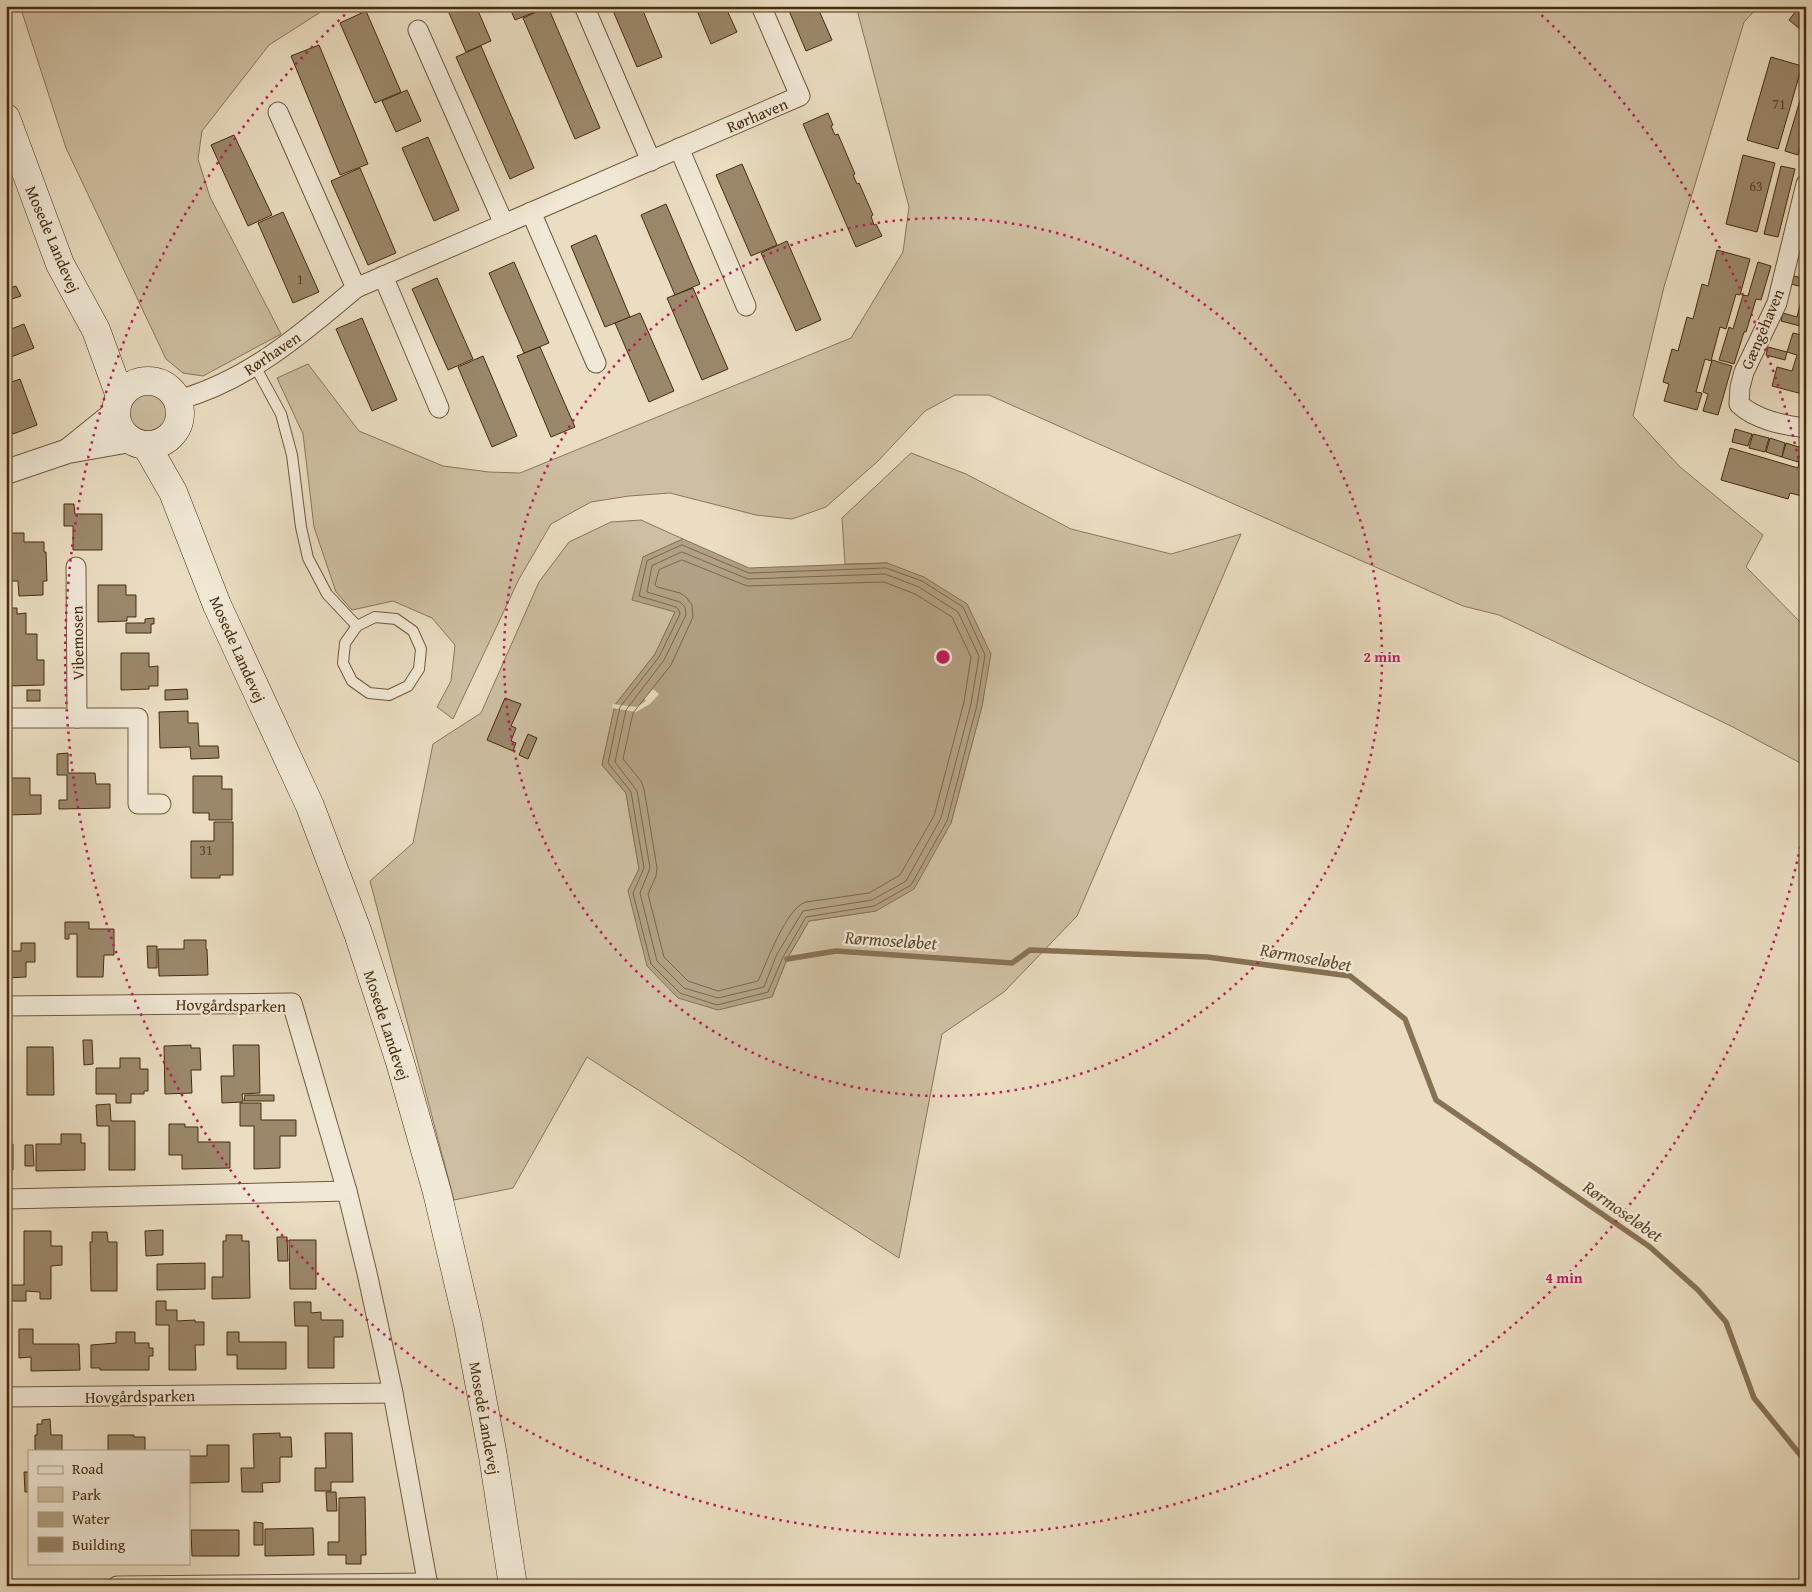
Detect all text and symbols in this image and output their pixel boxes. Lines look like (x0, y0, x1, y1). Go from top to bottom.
street label: Rørhaven (723, 91, 791, 139)
house number: 71 (1772, 94, 1786, 114)
house number: 63 (1749, 176, 1763, 196)
street label: Mosede Landevej (20, 182, 86, 296)
house number: 1 (297, 269, 303, 289)
street label: Gængehaven (1734, 285, 1790, 373)
street label: Rørhaven (239, 325, 305, 381)
street label: Mosede Landevej (204, 592, 272, 706)
street label: Vibemosen (64, 605, 90, 681)
text: 2 min (1363, 646, 1401, 667)
centre of rings (934, 648, 952, 666)
house number: 31 (199, 840, 213, 860)
water label: Rørmoseløbet (843, 923, 938, 957)
water label: Rørmoseløbet (1257, 936, 1354, 978)
street label: Mosede Landevej (358, 967, 416, 1083)
street label: Hovgårdsparken (176, 992, 286, 1018)
water label: Rørmoseløbet (1577, 1173, 1669, 1249)
text: 4 min (1545, 1267, 1583, 1288)
street label: Mosede Landevej (463, 1360, 507, 1476)
street label: Hovgårdsparken (85, 1383, 195, 1409)
legend (28, 1450, 190, 1564)
text: Road (72, 1458, 103, 1479)
text: Park (72, 1484, 101, 1505)
text: Water (72, 1508, 110, 1529)
text: Building (72, 1534, 126, 1555)

